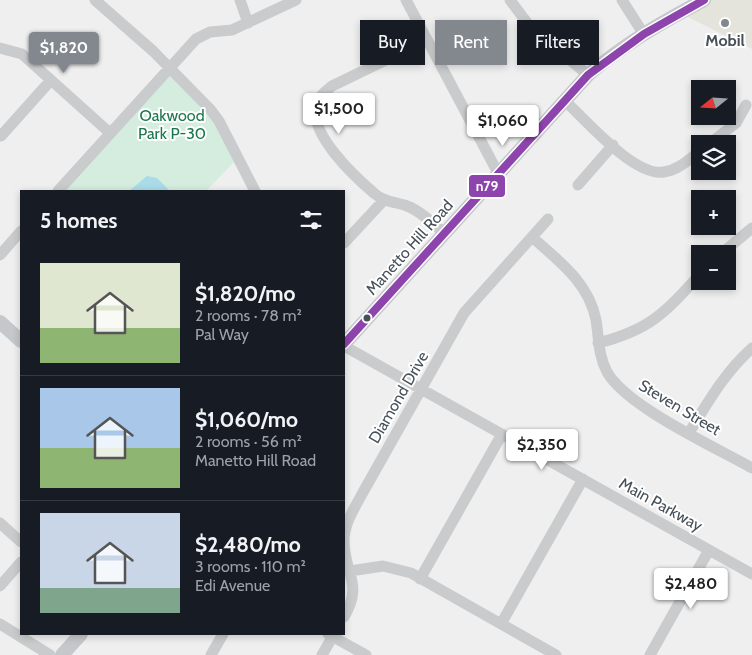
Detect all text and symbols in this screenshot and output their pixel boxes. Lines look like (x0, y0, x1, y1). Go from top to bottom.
marker: Mobil (719, 17, 731, 29)
chip: Buy (360, 20, 425, 65)
chip: Rent (435, 20, 507, 65)
chip: Filters (517, 20, 599, 65)
place label: Mobil (705, 31, 745, 50)
pin: $1,820 (23, 32, 105, 74)
text: $1,820 (40, 38, 88, 57)
north arrow (691, 80, 736, 125)
map controls (691, 80, 736, 290)
pin: $1,500 (298, 92, 380, 135)
text: $1,500 (314, 99, 364, 118)
pin: $1,060 (462, 104, 544, 147)
park label: Oakwood Park P-30 (138, 106, 206, 143)
text: $1,060 (478, 111, 528, 130)
button: layers (691, 135, 736, 180)
line badge: n79 (468, 174, 506, 198)
text: n79 (476, 177, 498, 195)
button: + (691, 190, 736, 235)
street label: Manetto Hill Road (362, 196, 457, 299)
icon: filters (297, 206, 325, 234)
text: 5 homes (40, 208, 118, 233)
button: − (691, 245, 736, 290)
text: $1,820/mo (195, 281, 295, 306)
icon: home (80, 283, 140, 343)
text: 2 rooms · 78 m² (195, 306, 302, 325)
unlabelled marker (362, 313, 372, 323)
text: Pal Way (195, 325, 249, 344)
street label: Diamond Drive (365, 348, 432, 446)
street label: Steven Street (635, 376, 725, 440)
text: $1,060/mo (195, 407, 298, 432)
icon: home (80, 408, 140, 468)
pin: $2,350 (501, 428, 583, 471)
text: 2 rooms · 56 m² (195, 432, 302, 451)
text: $2,350 (517, 435, 567, 454)
text: Manetto Hill Road (195, 451, 316, 470)
street label: Main Parkway (616, 474, 706, 535)
text: $2,480/mo (195, 532, 301, 557)
icon: home (80, 533, 140, 593)
text: 3 rooms · 110 m² (195, 557, 306, 576)
pin: $2,480 (650, 568, 732, 610)
text: $2,480 (665, 574, 717, 593)
text: Edi Avenue (195, 576, 270, 595)

